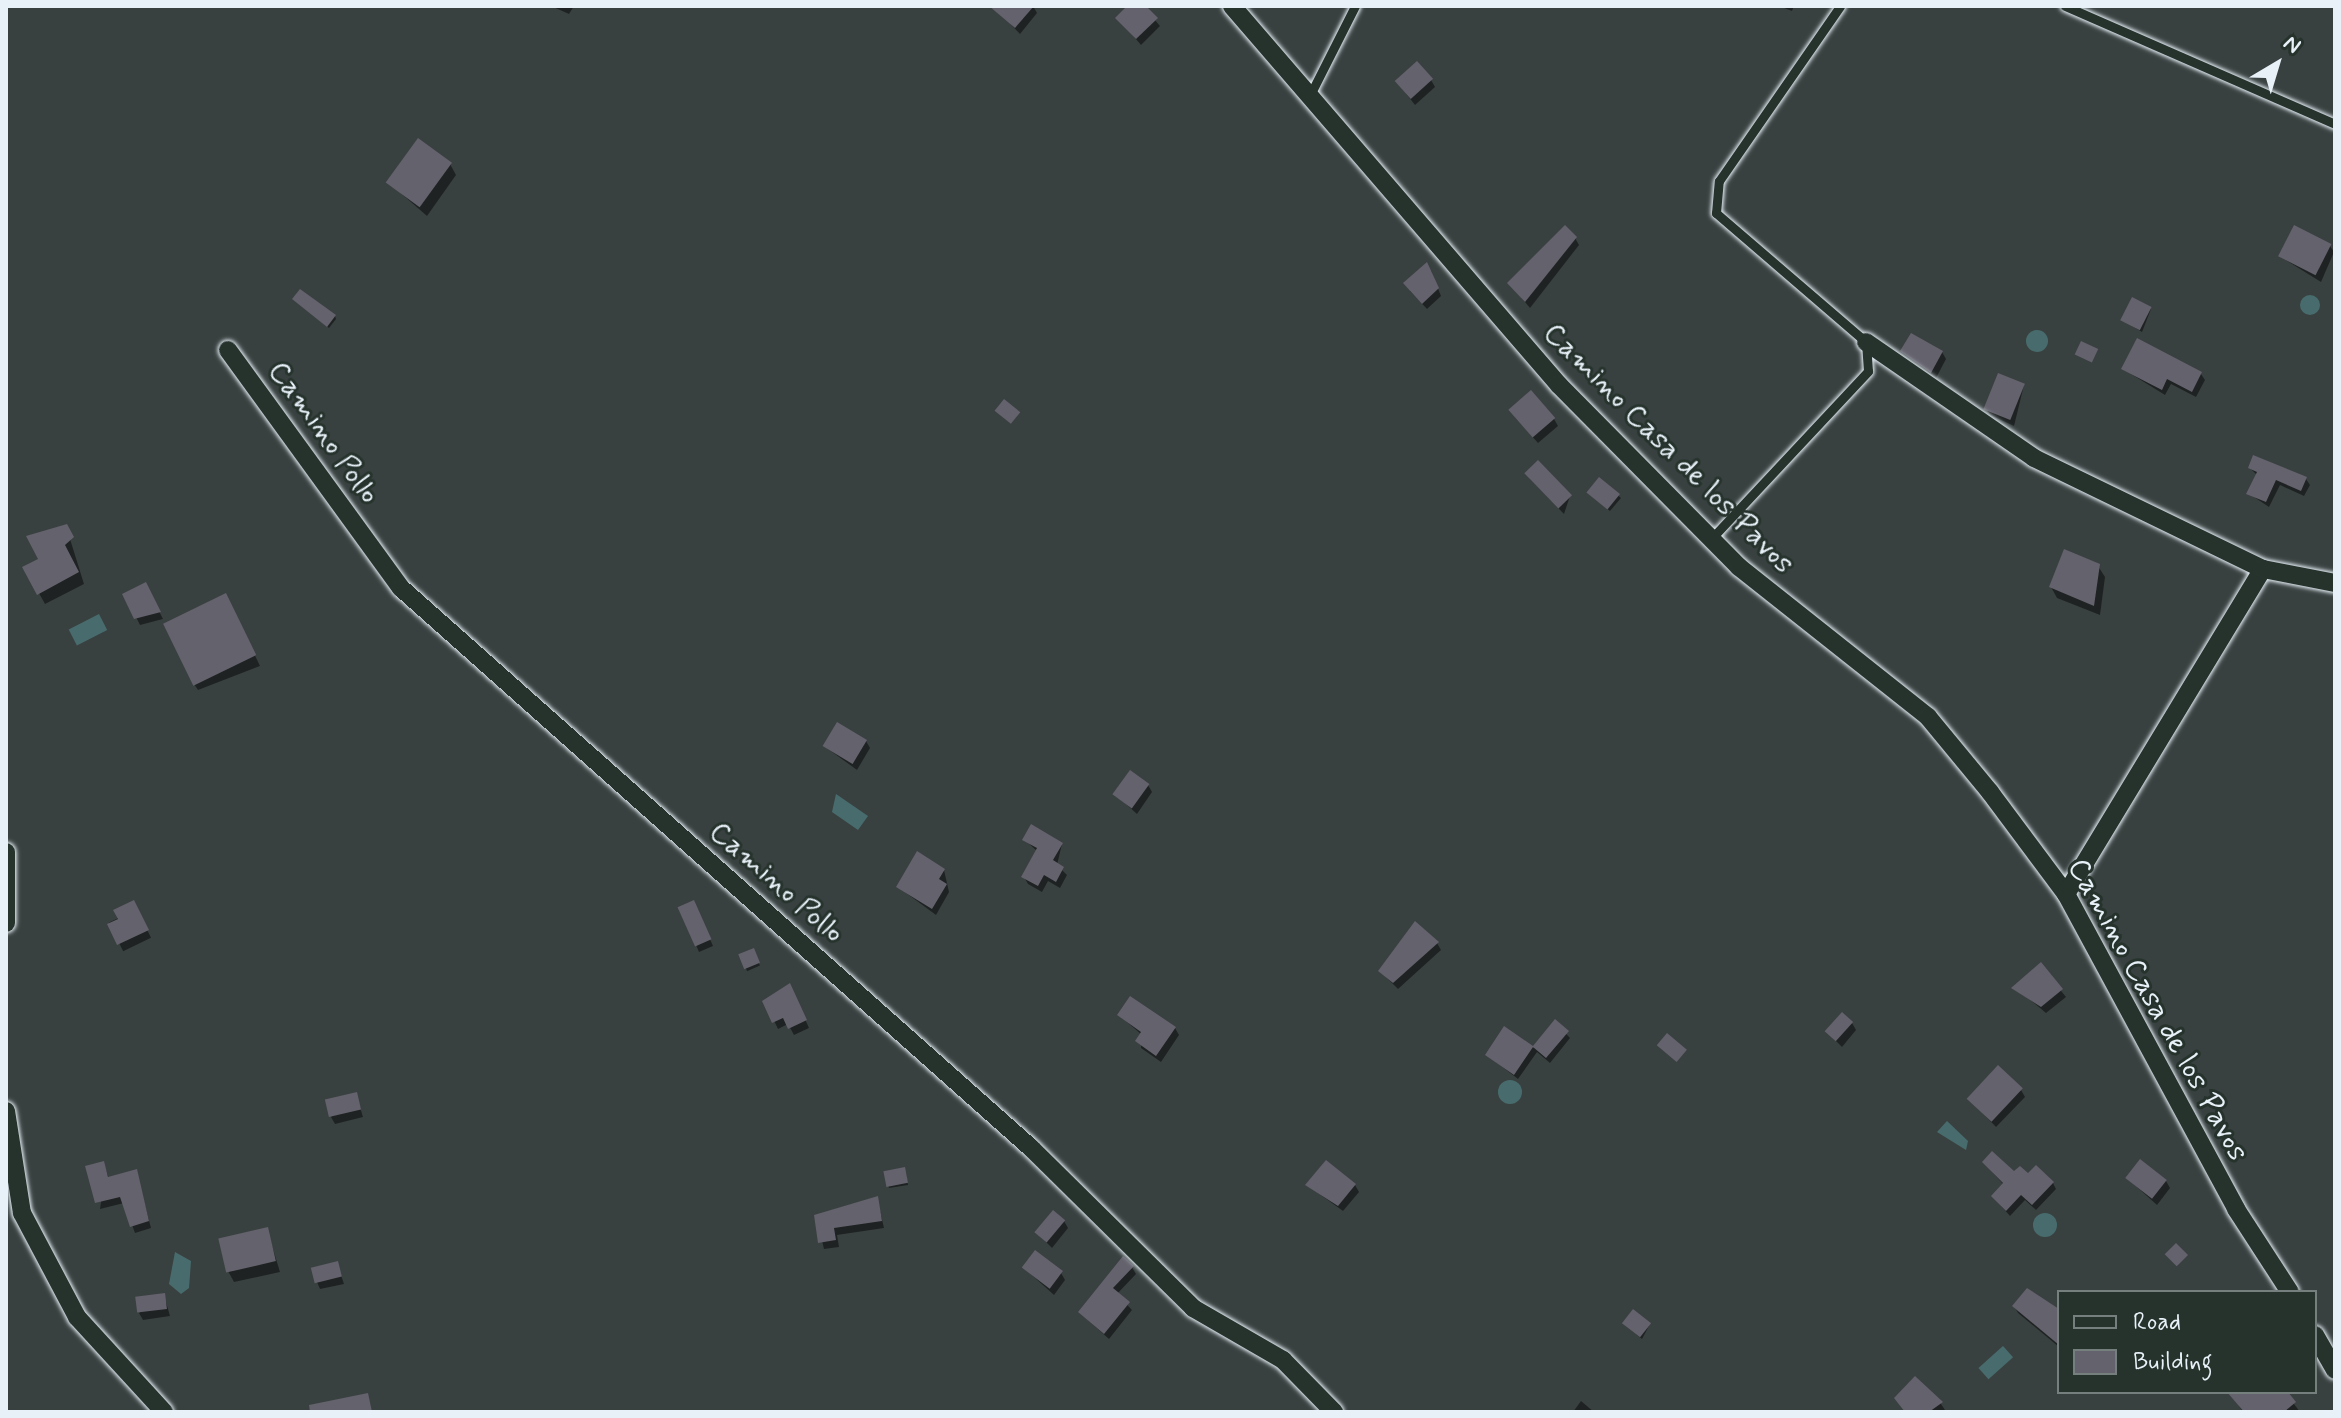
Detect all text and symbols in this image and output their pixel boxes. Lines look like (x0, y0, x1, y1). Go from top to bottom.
north arrow (2237, 24, 2317, 104)
text: N (2277, 30, 2306, 61)
street label: Camino Casa de los Pavos (1536, 317, 1800, 581)
street label: Camino Pollo (259, 355, 387, 511)
street label: Camino Pollo (701, 815, 851, 951)
street label: Camino Casa de los Pavos (2060, 854, 2254, 1166)
legend (2057, 1290, 2317, 1394)
text: Road (2133, 1307, 2181, 1338)
text: Building (2133, 1347, 2213, 1378)

